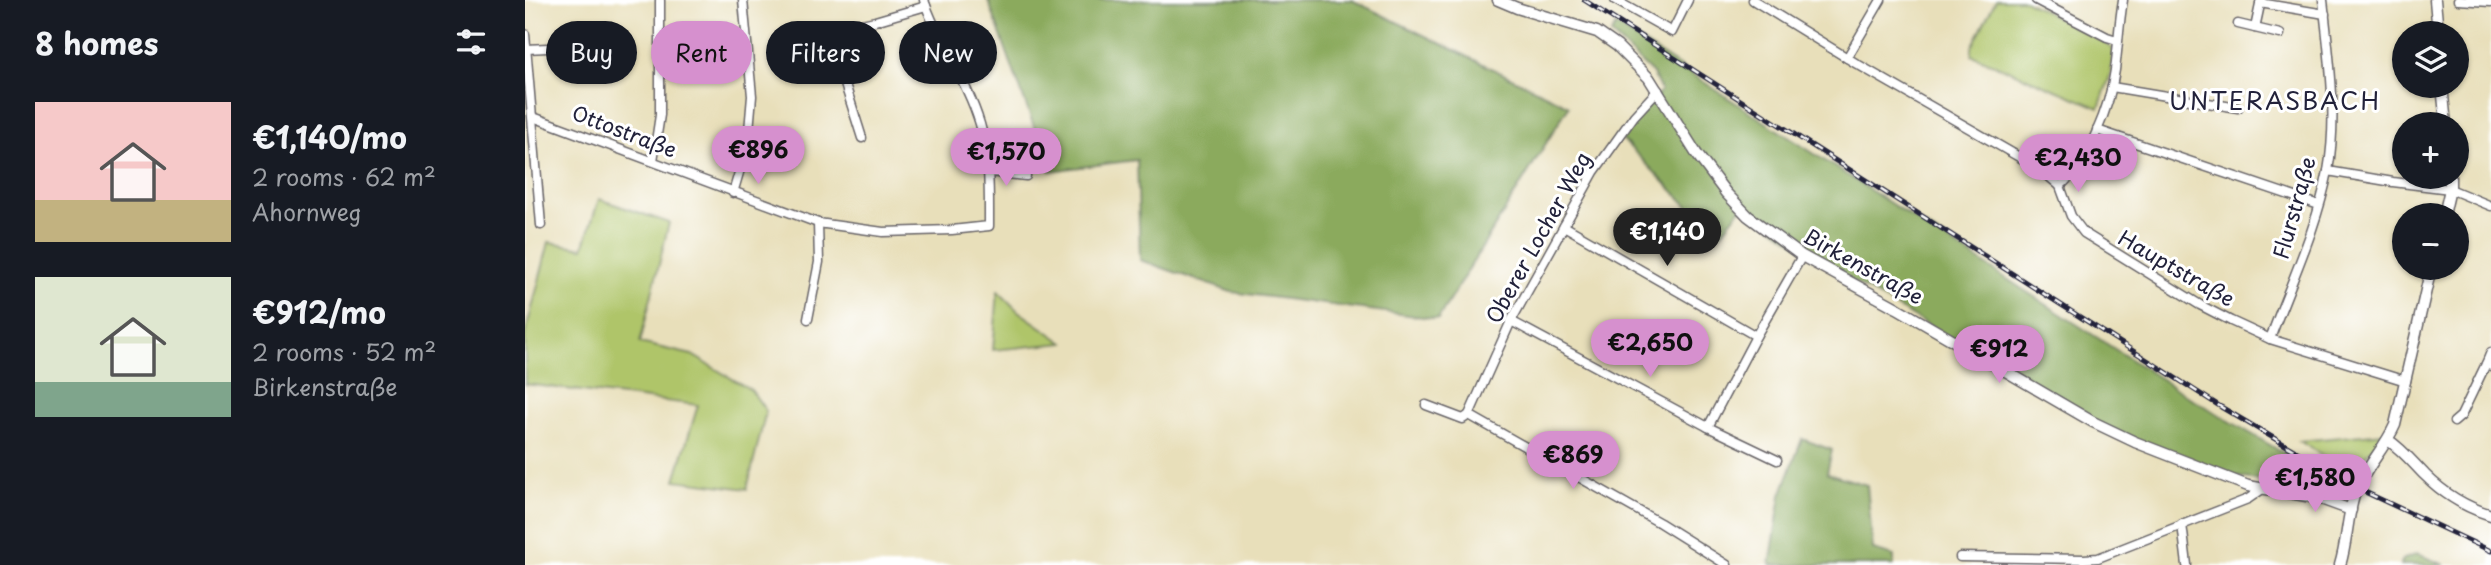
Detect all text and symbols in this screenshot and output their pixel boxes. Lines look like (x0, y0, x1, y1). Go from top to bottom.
text: 8 homes (35, 20, 158, 65)
chip: Buy (546, 21, 637, 84)
chip: Rent (651, 21, 752, 84)
chip: Filters (766, 21, 885, 84)
chip: New (899, 21, 997, 84)
map controls (2392, 21, 2469, 280)
button: layers (2392, 21, 2469, 98)
icon: filters (452, 23, 490, 61)
district label: UNTERASBACH (2169, 82, 2381, 118)
street label: Ottostraße (568, 95, 682, 165)
button: + (2392, 112, 2469, 189)
text: €1,140/mo (252, 114, 407, 159)
pin: €896 (717, 127, 799, 186)
pin: €1,570 (949, 128, 1063, 188)
icon: home (91, 130, 175, 214)
text: €896 (728, 131, 788, 166)
text: €1,570 (966, 133, 1046, 168)
pin: €2,430 (2021, 134, 2135, 194)
text: €2,430 (2034, 139, 2122, 174)
street label: Oberer Locher Weg (1477, 145, 1598, 329)
street label: Flurstraße (2263, 153, 2323, 262)
text: 2 rooms · 62 m² (252, 159, 436, 194)
text: Ahornweg (252, 194, 362, 229)
button: − (2392, 203, 2469, 280)
pin: €1,140 (1610, 208, 1724, 268)
text: €1,140 (1629, 213, 1705, 248)
street label: Birkenstraße (1798, 219, 1930, 311)
street label: Hauptstraße (2113, 221, 2241, 314)
text: €912/mo (252, 289, 386, 334)
icon: home (91, 305, 175, 389)
pin: €2,650 (1593, 320, 1707, 379)
text: €2,650 (1607, 324, 1693, 359)
pin: €912 (1958, 326, 2040, 385)
text: €912 (1970, 330, 2029, 365)
text: 2 rooms · 52 m² (252, 334, 436, 369)
text: Birkenstraße (252, 369, 397, 404)
pin: €869 (1532, 432, 1614, 491)
text: €869 (1543, 436, 1603, 471)
pin: €1,580 (2258, 454, 2372, 514)
text: €1,580 (2275, 459, 2355, 494)

